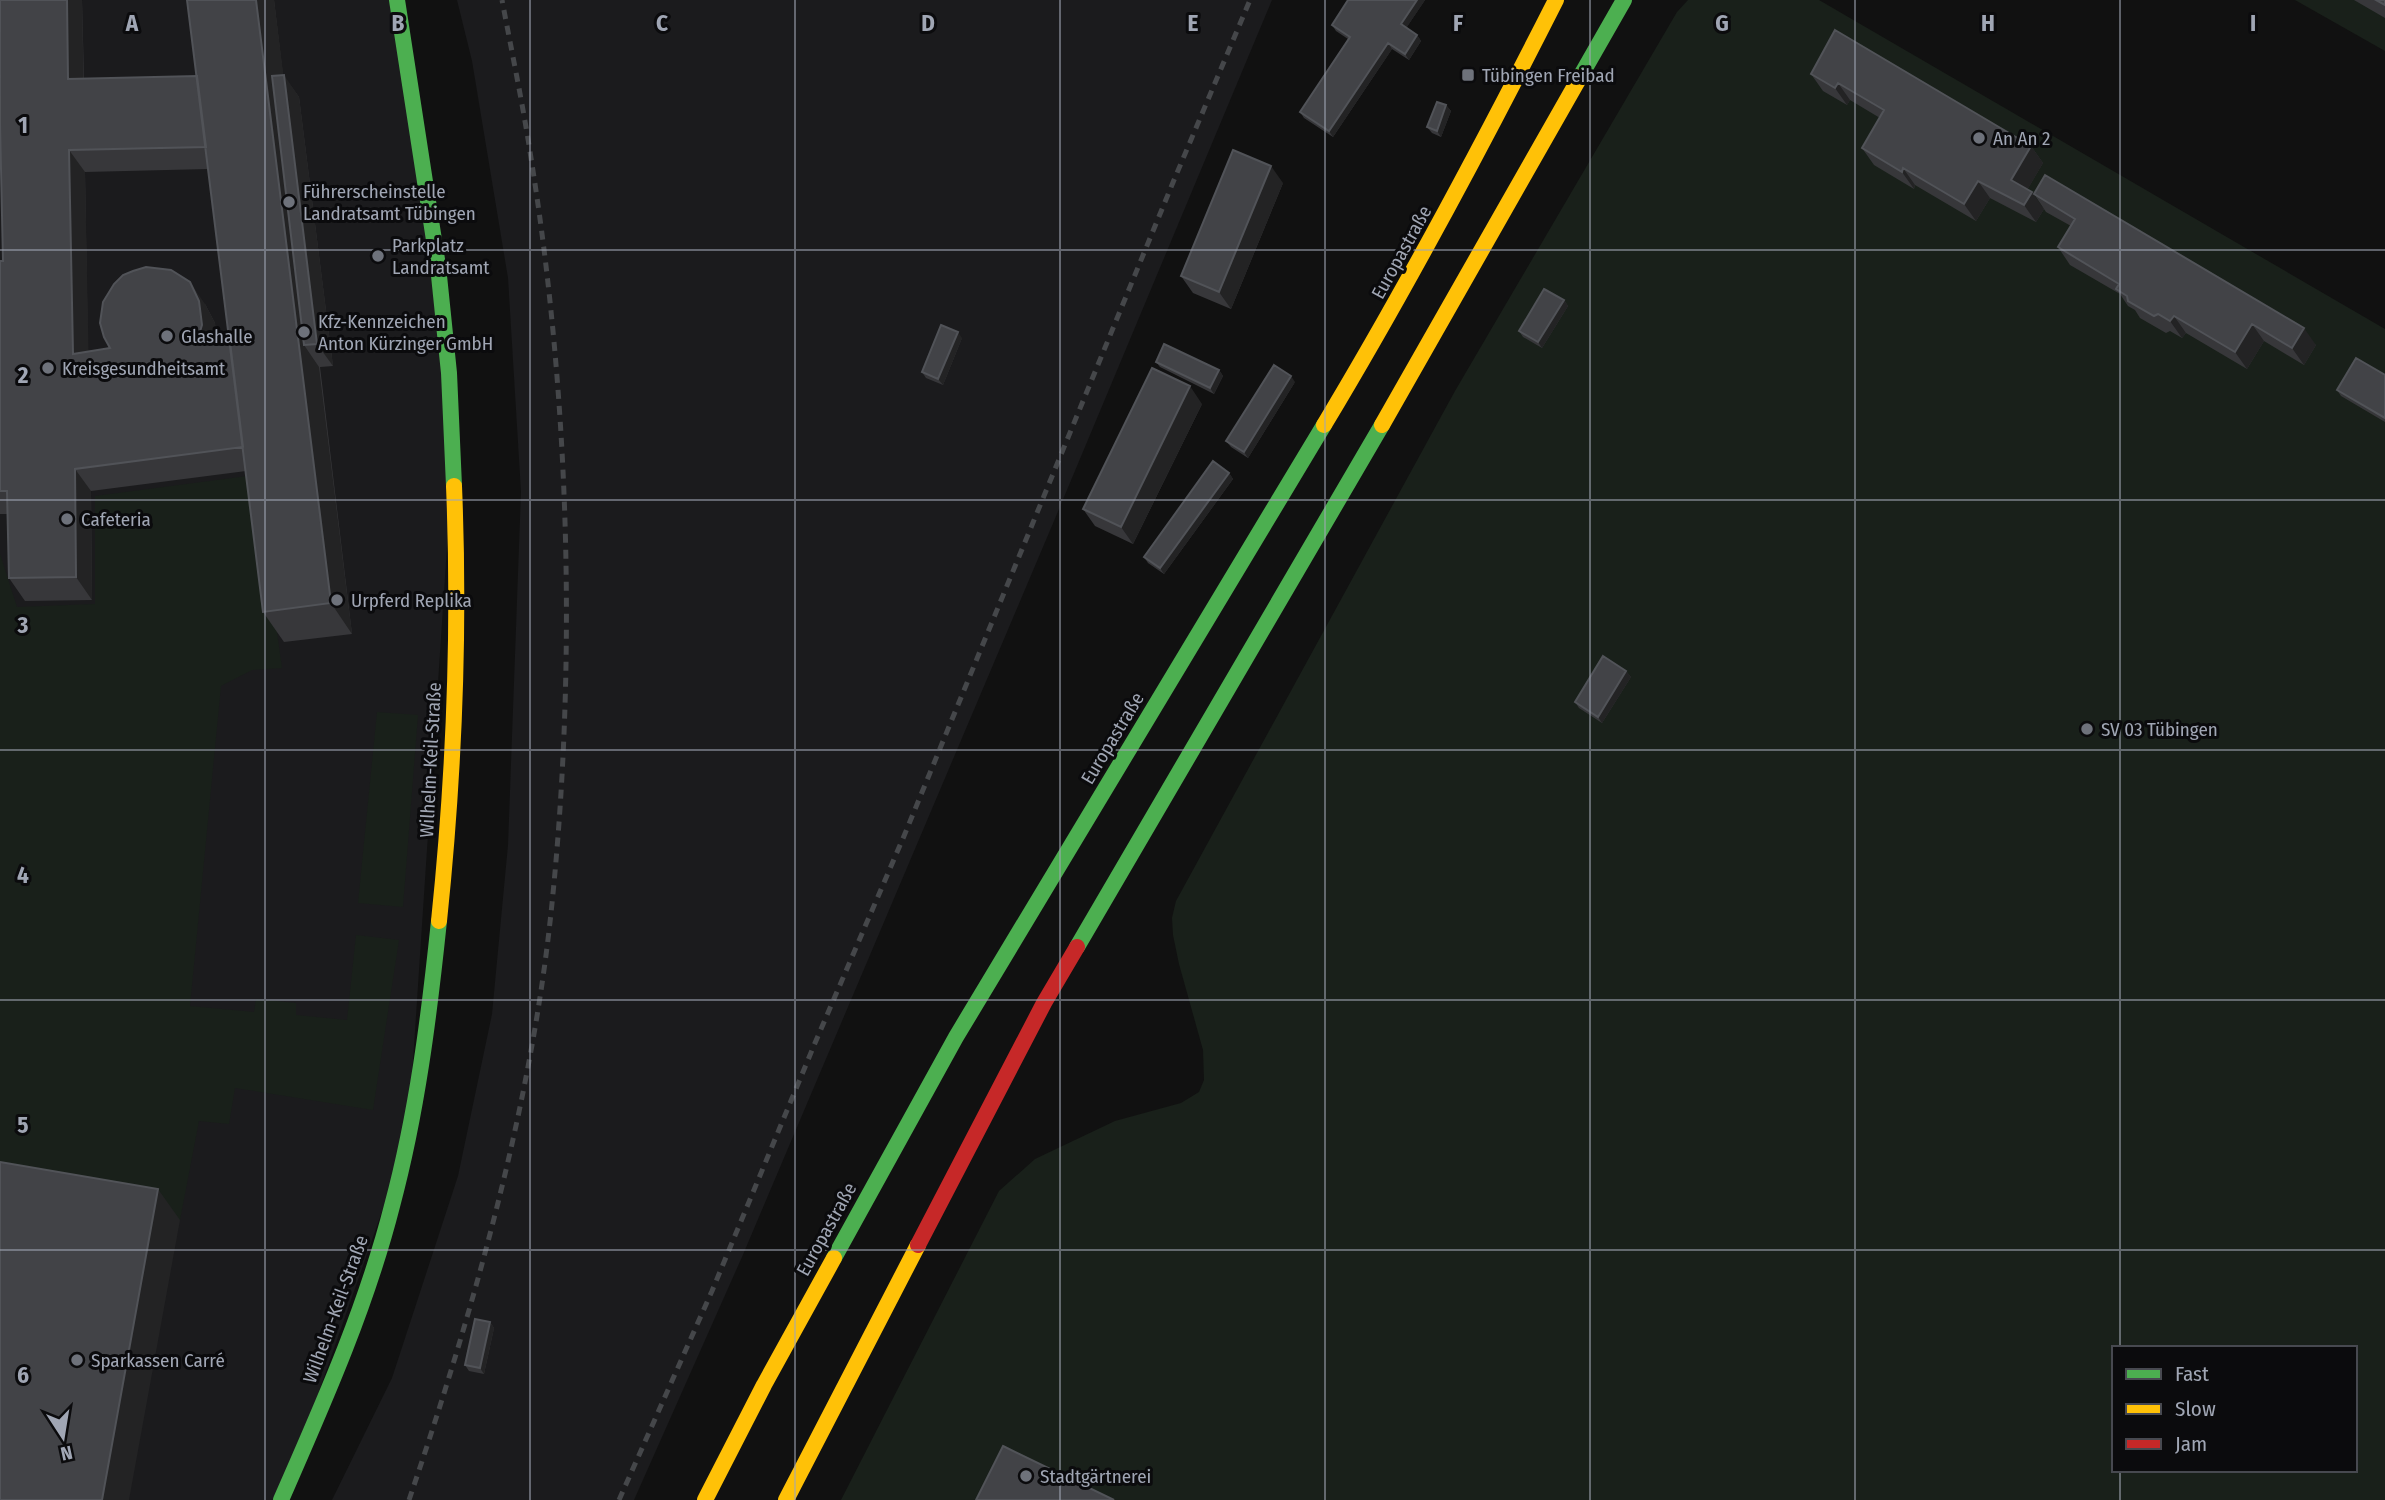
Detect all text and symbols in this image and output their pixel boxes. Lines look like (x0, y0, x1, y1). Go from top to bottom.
text: A (125, 9, 139, 37)
text: B (392, 9, 405, 37)
text: C (656, 9, 668, 37)
text: D (921, 9, 935, 37)
text: E (1188, 9, 1199, 37)
text: F (1453, 9, 1463, 37)
text: G (1715, 9, 1729, 37)
text: H (1981, 9, 1995, 37)
text: I (2250, 9, 2256, 37)
place label: Tübingen Freibad (1482, 64, 1615, 87)
marker: Tübingen Freibad (1460, 67, 1476, 83)
text: 1 (18, 111, 28, 139)
place label: An An 2 (1993, 127, 2050, 150)
marker: An An 2 (1971, 130, 1987, 146)
place label: Führerscheinstelle Landratsamt Tübingen (303, 180, 476, 225)
marker: Führerscheinstelle Landratsamt Tübingen (281, 194, 297, 210)
street label: Europastraße (1366, 202, 1436, 303)
place label: Parkplatz Landratsamt (392, 234, 490, 279)
marker: Parkplatz Landratsamt (370, 248, 386, 264)
place label: Kfz-Kennzeichen Anton Kürzinger GmbH (318, 310, 493, 355)
marker: Kfz-Kennzeichen Anton Kürzinger GmbH (296, 324, 312, 340)
place label: Glashalle (181, 325, 253, 348)
marker: Glashalle (159, 328, 175, 344)
place label: Kreisgesundheitsamt (62, 357, 226, 380)
marker: Kreisgesundheitsamt (40, 360, 56, 376)
text: 2 (17, 361, 29, 389)
place label: Cafeteria (81, 508, 151, 531)
marker: Cafeteria (59, 511, 75, 527)
place label: Urpferd Replika (351, 589, 472, 612)
marker: Urpferd Replika (329, 592, 345, 608)
text: 3 (17, 611, 29, 639)
street label: Wilhelm-Keil-Straße (415, 682, 446, 838)
street label: Europastraße (1076, 688, 1149, 788)
place label: SV 03 Tübingen (2101, 718, 2218, 741)
marker: SV 03 Tübingen (2079, 721, 2095, 737)
text: 4 (17, 861, 29, 889)
text: 5 (17, 1111, 29, 1139)
street label: Europastraße (791, 1179, 861, 1280)
street label: Wilhelm-Keil-Straße (298, 1232, 373, 1386)
legend (2112, 1346, 2357, 1472)
place label: Sparkassen Carré (91, 1349, 225, 1372)
marker: Sparkassen Carré (69, 1352, 85, 1368)
text: 6 (17, 1361, 29, 1389)
text: Fast (2175, 1361, 2209, 1387)
text: Slow (2175, 1396, 2216, 1422)
north arrow (28, 1402, 98, 1472)
text: Jam (2175, 1431, 2207, 1457)
text: N (58, 1441, 74, 1466)
place label: Stadtgärtnerei (1040, 1465, 1151, 1488)
marker: Stadtgärtnerei (1018, 1468, 1034, 1484)

